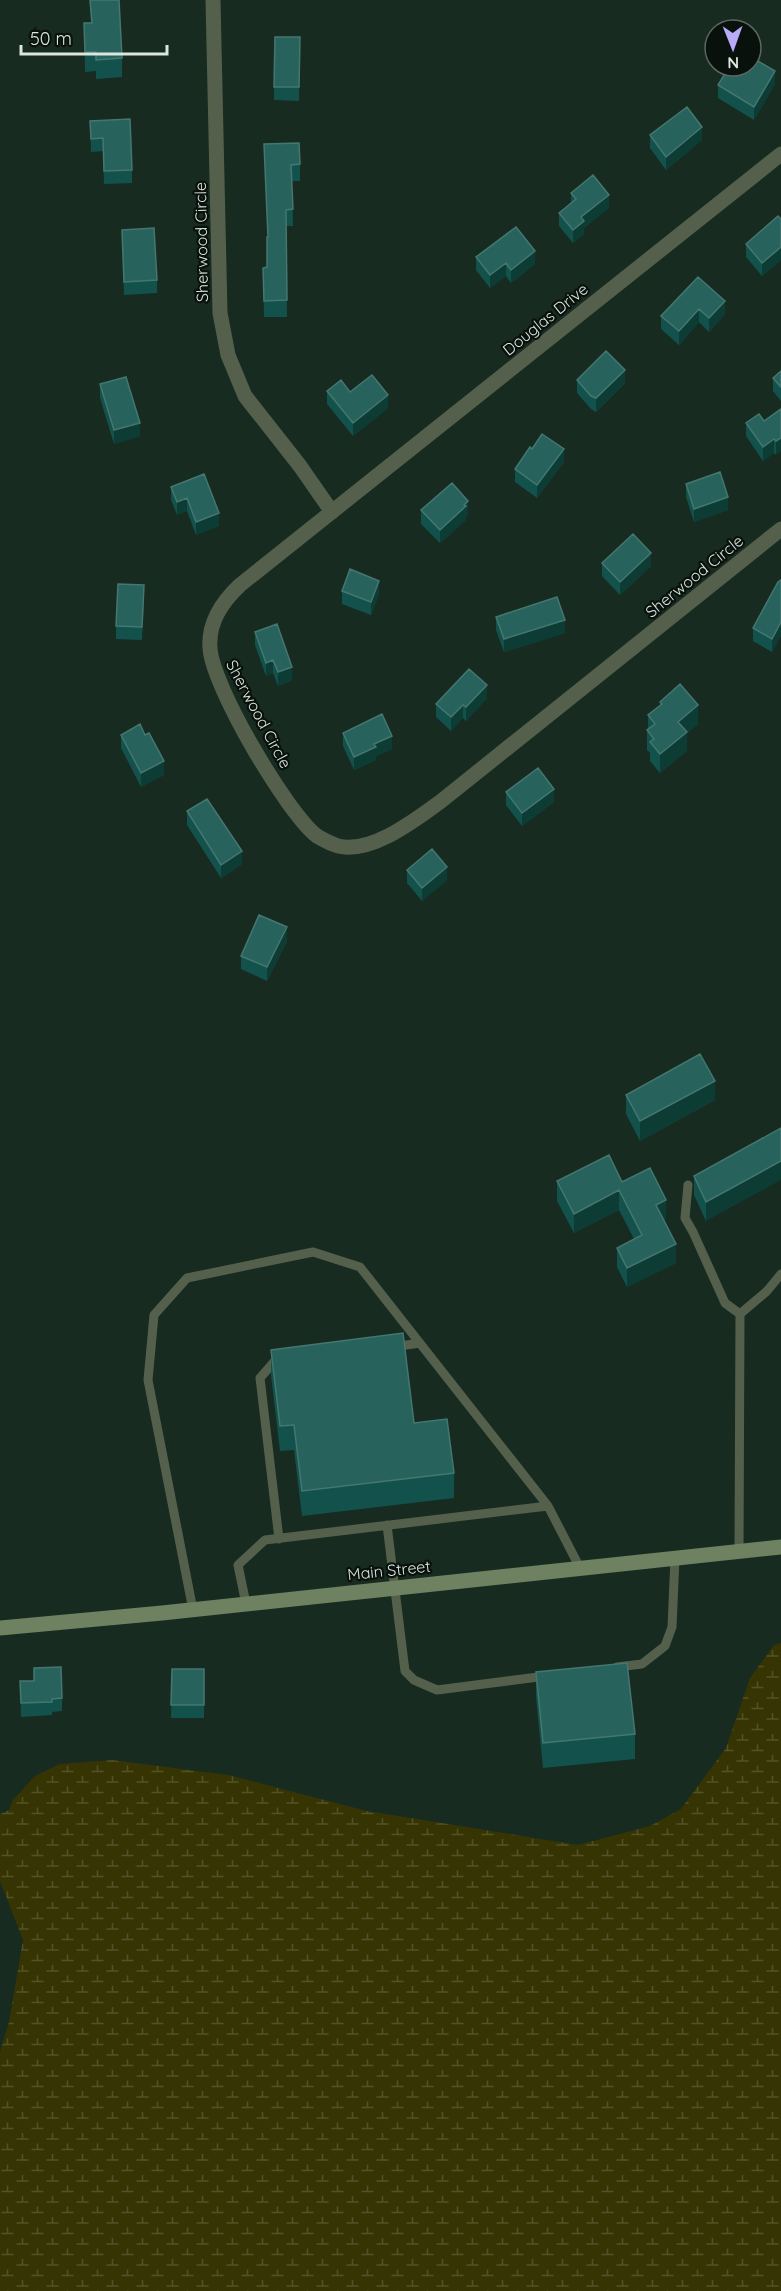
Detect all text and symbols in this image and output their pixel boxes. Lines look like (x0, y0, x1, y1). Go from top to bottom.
scale bar (21, 18, 166, 56)
north arrow (703, 18, 763, 78)
text: 50 m (30, 27, 72, 50)
text: N (727, 53, 739, 73)
street label: Sherwood Circle (190, 182, 212, 302)
street label: Douglas Drive (498, 279, 592, 359)
street label: Sherwood Circle (641, 530, 747, 622)
street label: Sherwood Circle (222, 656, 296, 772)
street label: Main Street (346, 1556, 432, 1584)

